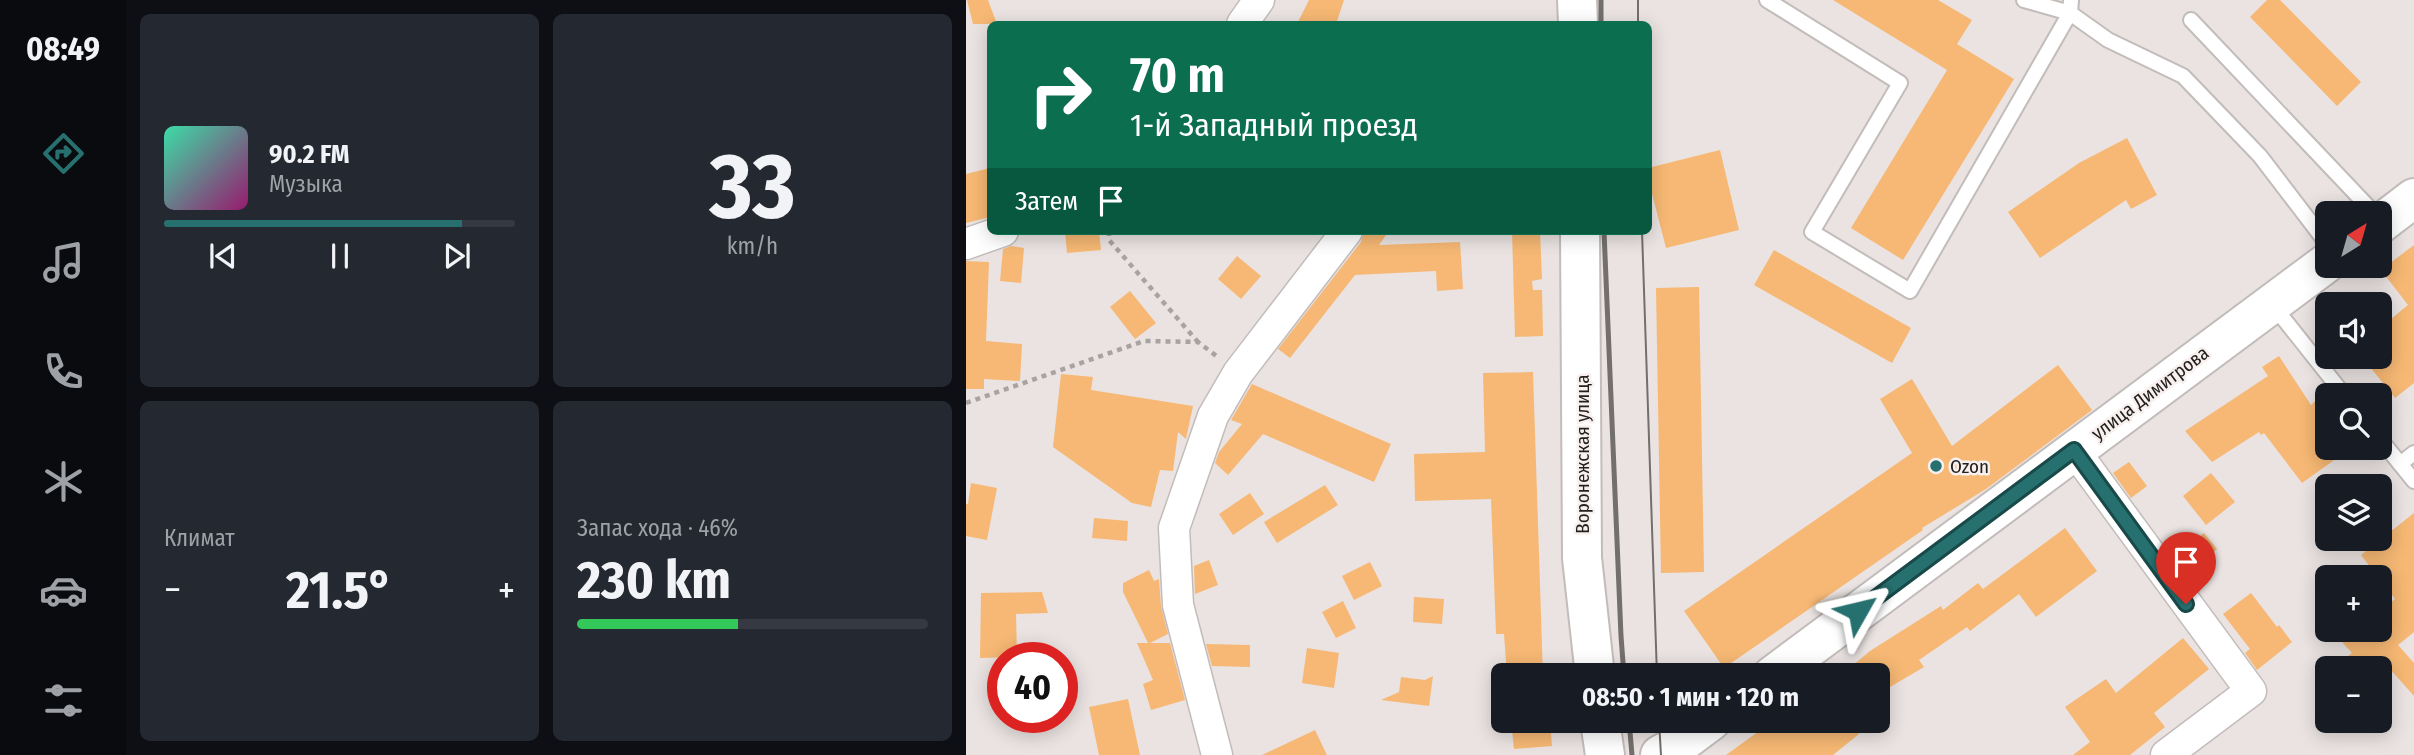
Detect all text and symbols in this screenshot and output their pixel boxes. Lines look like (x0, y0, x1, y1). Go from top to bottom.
text: 08:49 (26, 30, 100, 68)
text: 70 m (1130, 46, 1225, 105)
icon: right (1015, 49, 1106, 140)
text: 1-й Западный проезд (1130, 106, 1418, 144)
icon: directions (39, 129, 88, 178)
text: 33 (709, 132, 796, 241)
text: 90.2 FM (269, 139, 350, 170)
text: Музыка (269, 170, 343, 198)
icon: arrive (1092, 182, 1130, 220)
text: Затем (1015, 186, 1078, 217)
north arrow (2315, 201, 2392, 278)
map controls (2315, 201, 2392, 733)
text: km/h (727, 232, 778, 260)
icon: previous (204, 237, 242, 275)
icon: pause (321, 237, 359, 275)
icon: next (438, 237, 476, 275)
icon: music (39, 238, 88, 287)
button: sound (2315, 292, 2392, 369)
street label: улица Димитрова (2087, 341, 2213, 445)
icon: phone (39, 347, 88, 396)
street label: Воронежская улица (1571, 374, 1594, 534)
button: search (2315, 383, 2392, 460)
place label: Ozon (1950, 455, 1989, 478)
icon: climate (39, 457, 88, 506)
marker: Ozon (1928, 458, 1944, 474)
button: layers (2315, 474, 2392, 551)
text: Запас хода · 46% (577, 514, 738, 542)
text: Климат (164, 524, 235, 552)
pin (2156, 532, 2216, 604)
icon: arrive (2167, 543, 2205, 581)
text: 230 km (577, 549, 731, 612)
text: 21.5° (286, 559, 393, 622)
button: + (2315, 565, 2392, 642)
icon: car (39, 566, 88, 615)
text: − (164, 567, 181, 613)
text: + (498, 567, 515, 613)
position arrow (1821, 574, 1895, 648)
speed limit sign: 40 (987, 642, 1078, 733)
button: − (2315, 656, 2392, 733)
icon: filters (39, 676, 88, 725)
text: 08:50 · 1 мин · 120 m (1582, 682, 1799, 713)

